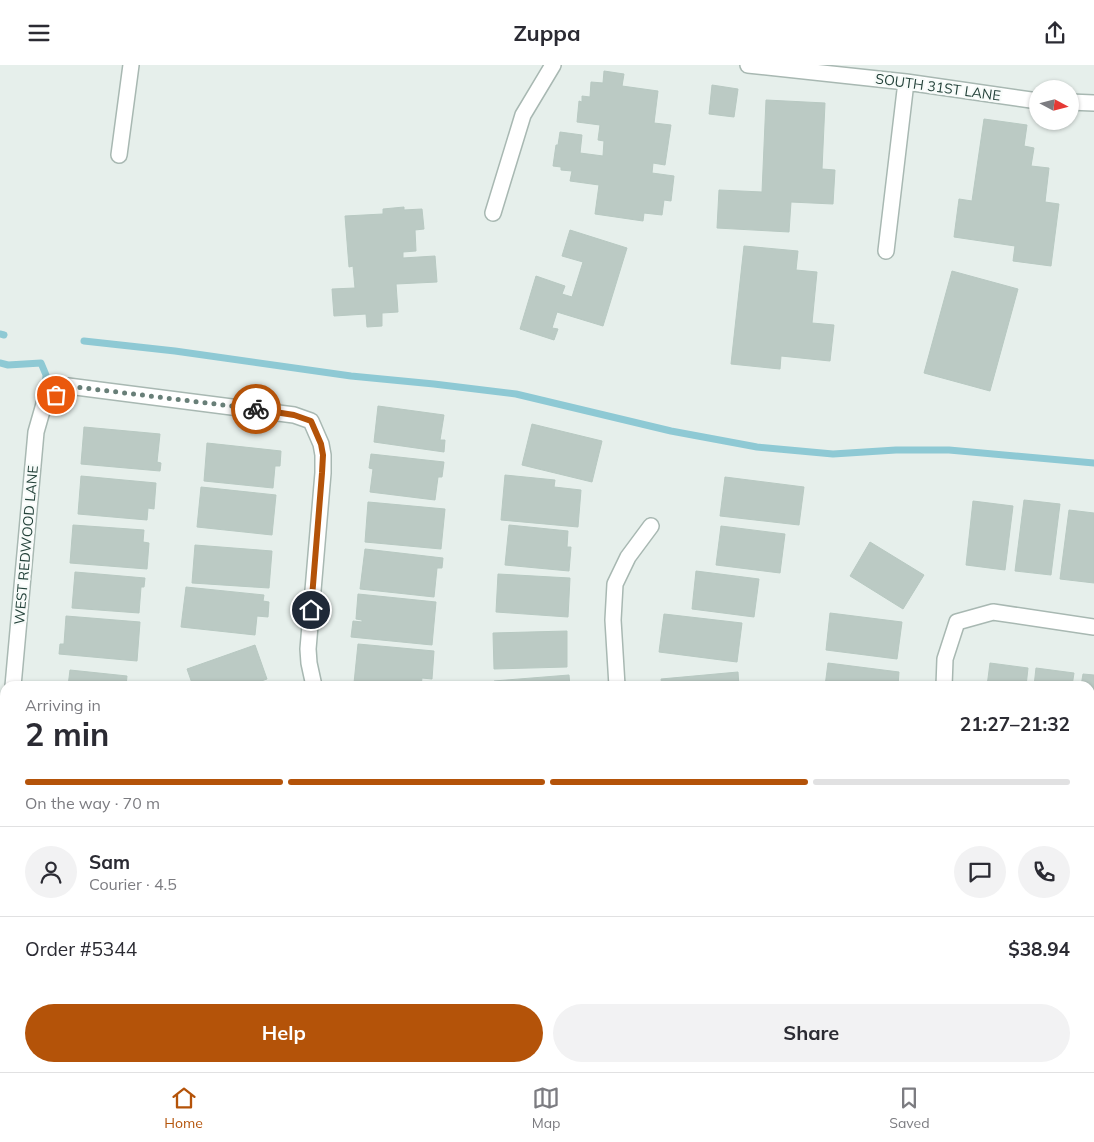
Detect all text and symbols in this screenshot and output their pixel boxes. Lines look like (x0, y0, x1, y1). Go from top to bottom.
icon: menu (25, 19, 53, 47)
text: Zuppa (513, 19, 581, 47)
icon: share (1041, 19, 1069, 47)
street label: SOUTH 31ST LANE (874, 69, 1002, 105)
north arrow (1029, 80, 1079, 130)
map controls (1029, 80, 1079, 130)
pin (35, 374, 77, 416)
icon: bag (42, 381, 70, 409)
courier (231, 384, 281, 434)
icon: bike (242, 395, 270, 423)
street label: WEST REDWOOD LANE (10, 465, 42, 625)
pin (290, 589, 332, 631)
icon: home (297, 596, 325, 624)
text: Arriving in (25, 695, 101, 715)
text: 21:27–21:32 (960, 712, 1070, 736)
text: 2 min (25, 714, 109, 754)
text: On the way · 70 m (25, 793, 160, 813)
button: person (25, 846, 77, 898)
button: chat (954, 846, 1006, 898)
button: phone (1018, 846, 1070, 898)
text: Sam (89, 850, 130, 874)
text: Courier · 4.5 (89, 874, 177, 894)
text: Order #5344 (25, 937, 137, 961)
text: $38.94 (1008, 937, 1070, 961)
button: Help (25, 1004, 543, 1062)
button: Share (553, 1004, 1070, 1062)
tab: Home (164, 1084, 203, 1132)
tab: Map (532, 1084, 561, 1132)
tab: Saved (889, 1084, 930, 1132)

